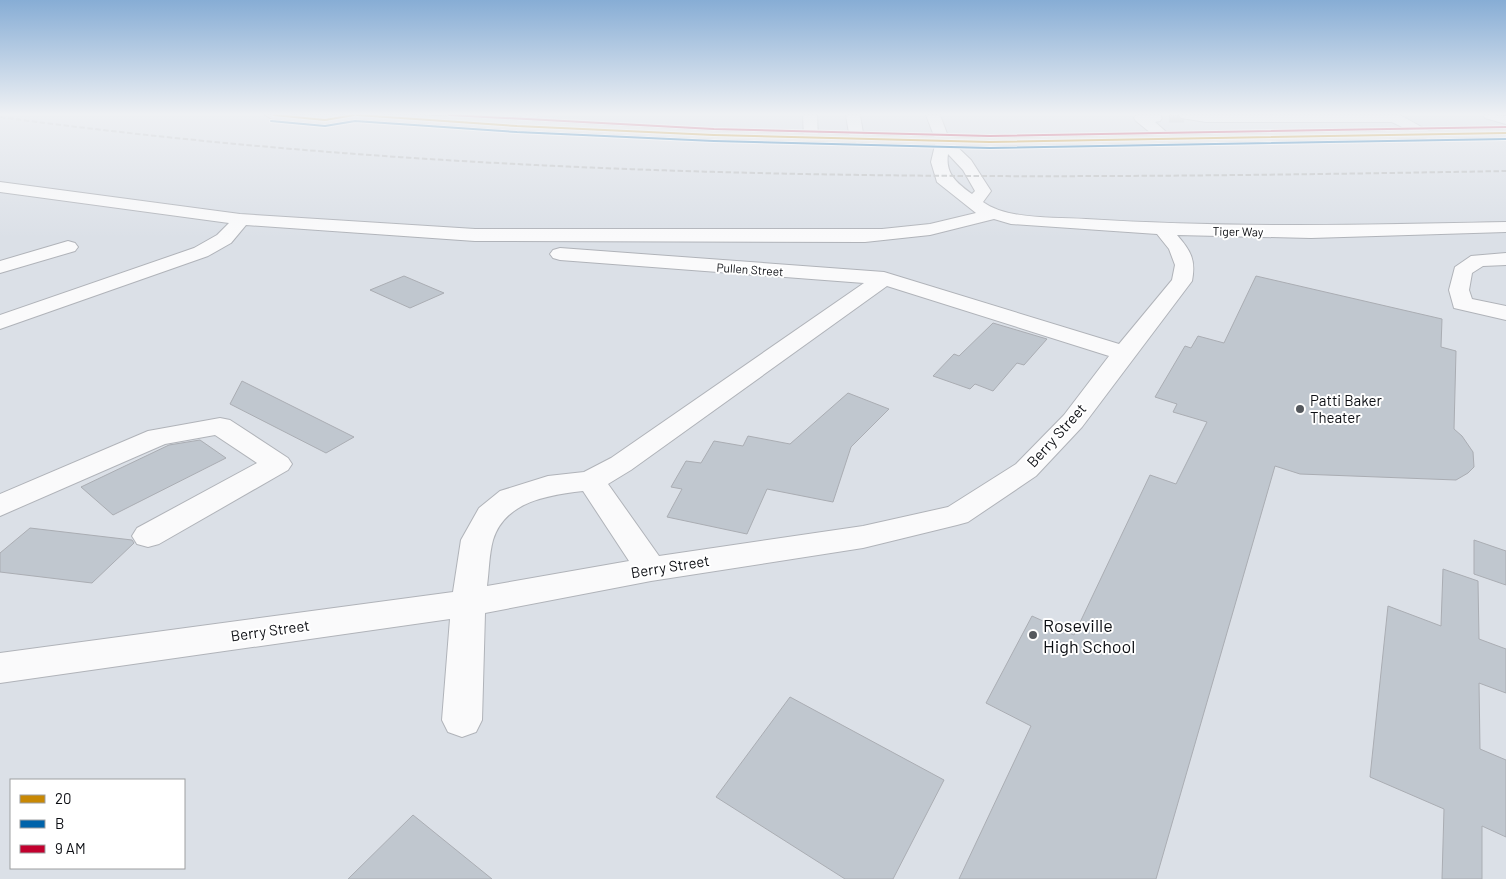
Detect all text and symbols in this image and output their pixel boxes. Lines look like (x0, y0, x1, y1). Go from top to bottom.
street label: Tiger Way (1212, 224, 1264, 238)
street label: Pullen Street (716, 260, 784, 278)
place label: Patti Baker Theater (1310, 391, 1382, 426)
street label: Berry Street (1023, 399, 1089, 471)
marker: Patti Baker Theater (1294, 403, 1306, 415)
street label: Berry Street (629, 551, 711, 581)
place label: Roseville High School (1043, 614, 1136, 657)
street label: Berry Street (229, 616, 311, 644)
marker: Roseville High School (1027, 629, 1039, 641)
legend (10, 779, 185, 869)
text: 20 (55, 789, 72, 807)
text: B (55, 814, 64, 832)
text: 9 AM (55, 839, 86, 857)

